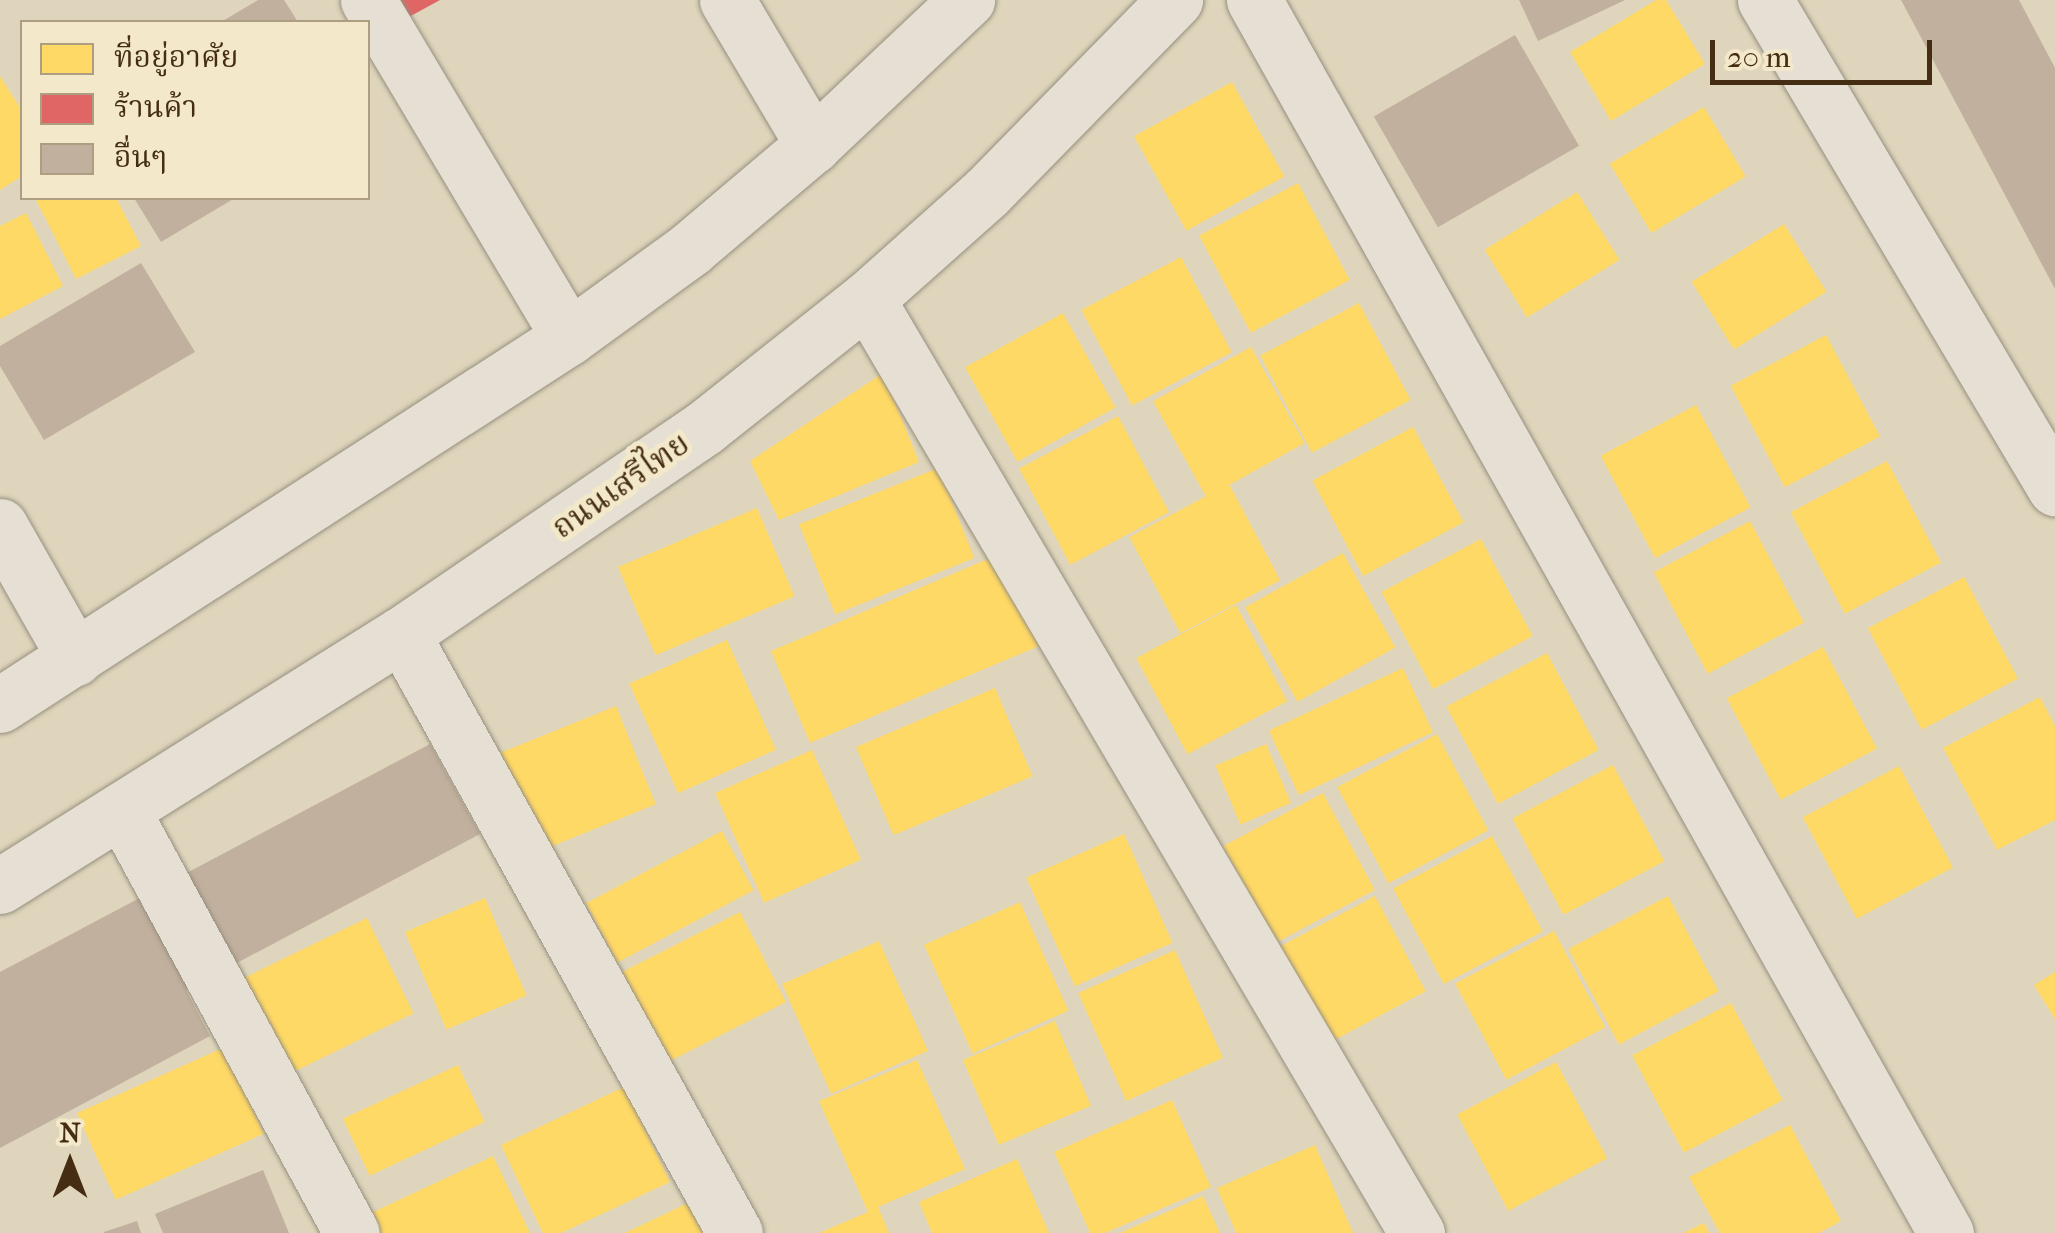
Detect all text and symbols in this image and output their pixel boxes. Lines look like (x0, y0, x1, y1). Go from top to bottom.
legend (20, 20, 370, 200)
scale bar (1715, 20, 1938, 82)
text: ที่อยู่อาศัย (114, 40, 239, 75)
text: 20 m (1727, 40, 1790, 75)
text: ร้านค้า (114, 90, 197, 125)
text: อื่นๆ (114, 140, 167, 175)
street label: ถนนเสรีไทย (545, 425, 697, 547)
north arrow (20, 1113, 120, 1213)
text: N (59, 1116, 81, 1149)

